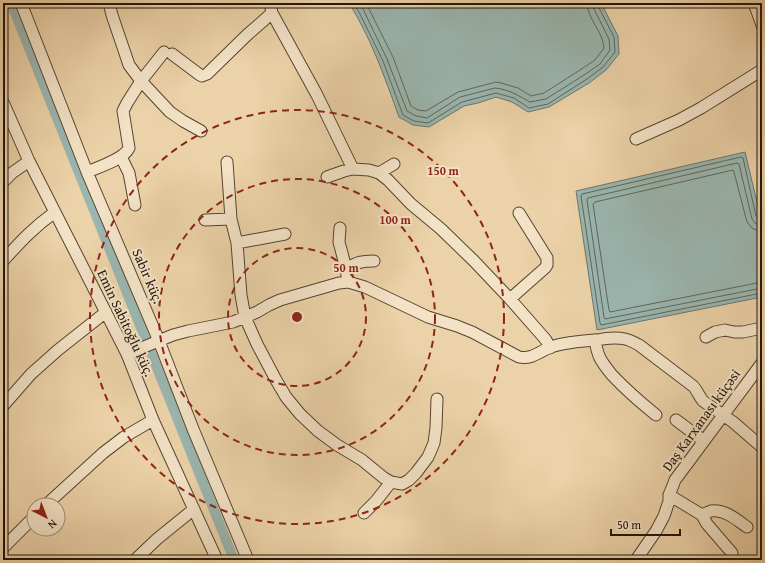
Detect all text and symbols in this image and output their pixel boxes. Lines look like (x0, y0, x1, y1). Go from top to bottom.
text: 150 m (427, 162, 460, 179)
text: 100 m (379, 211, 412, 228)
street label: Sabir küç. (128, 245, 168, 307)
text: 50 m (333, 259, 359, 276)
street label: Emin Sabitoğlu küç. (92, 266, 160, 380)
centre of rings (290, 310, 304, 324)
street label: Daş Karxanası küçəsi (657, 365, 745, 475)
north arrow (26, 497, 66, 537)
scale bar (611, 511, 680, 537)
text: N (44, 516, 61, 533)
text: 50 m (617, 516, 641, 533)

